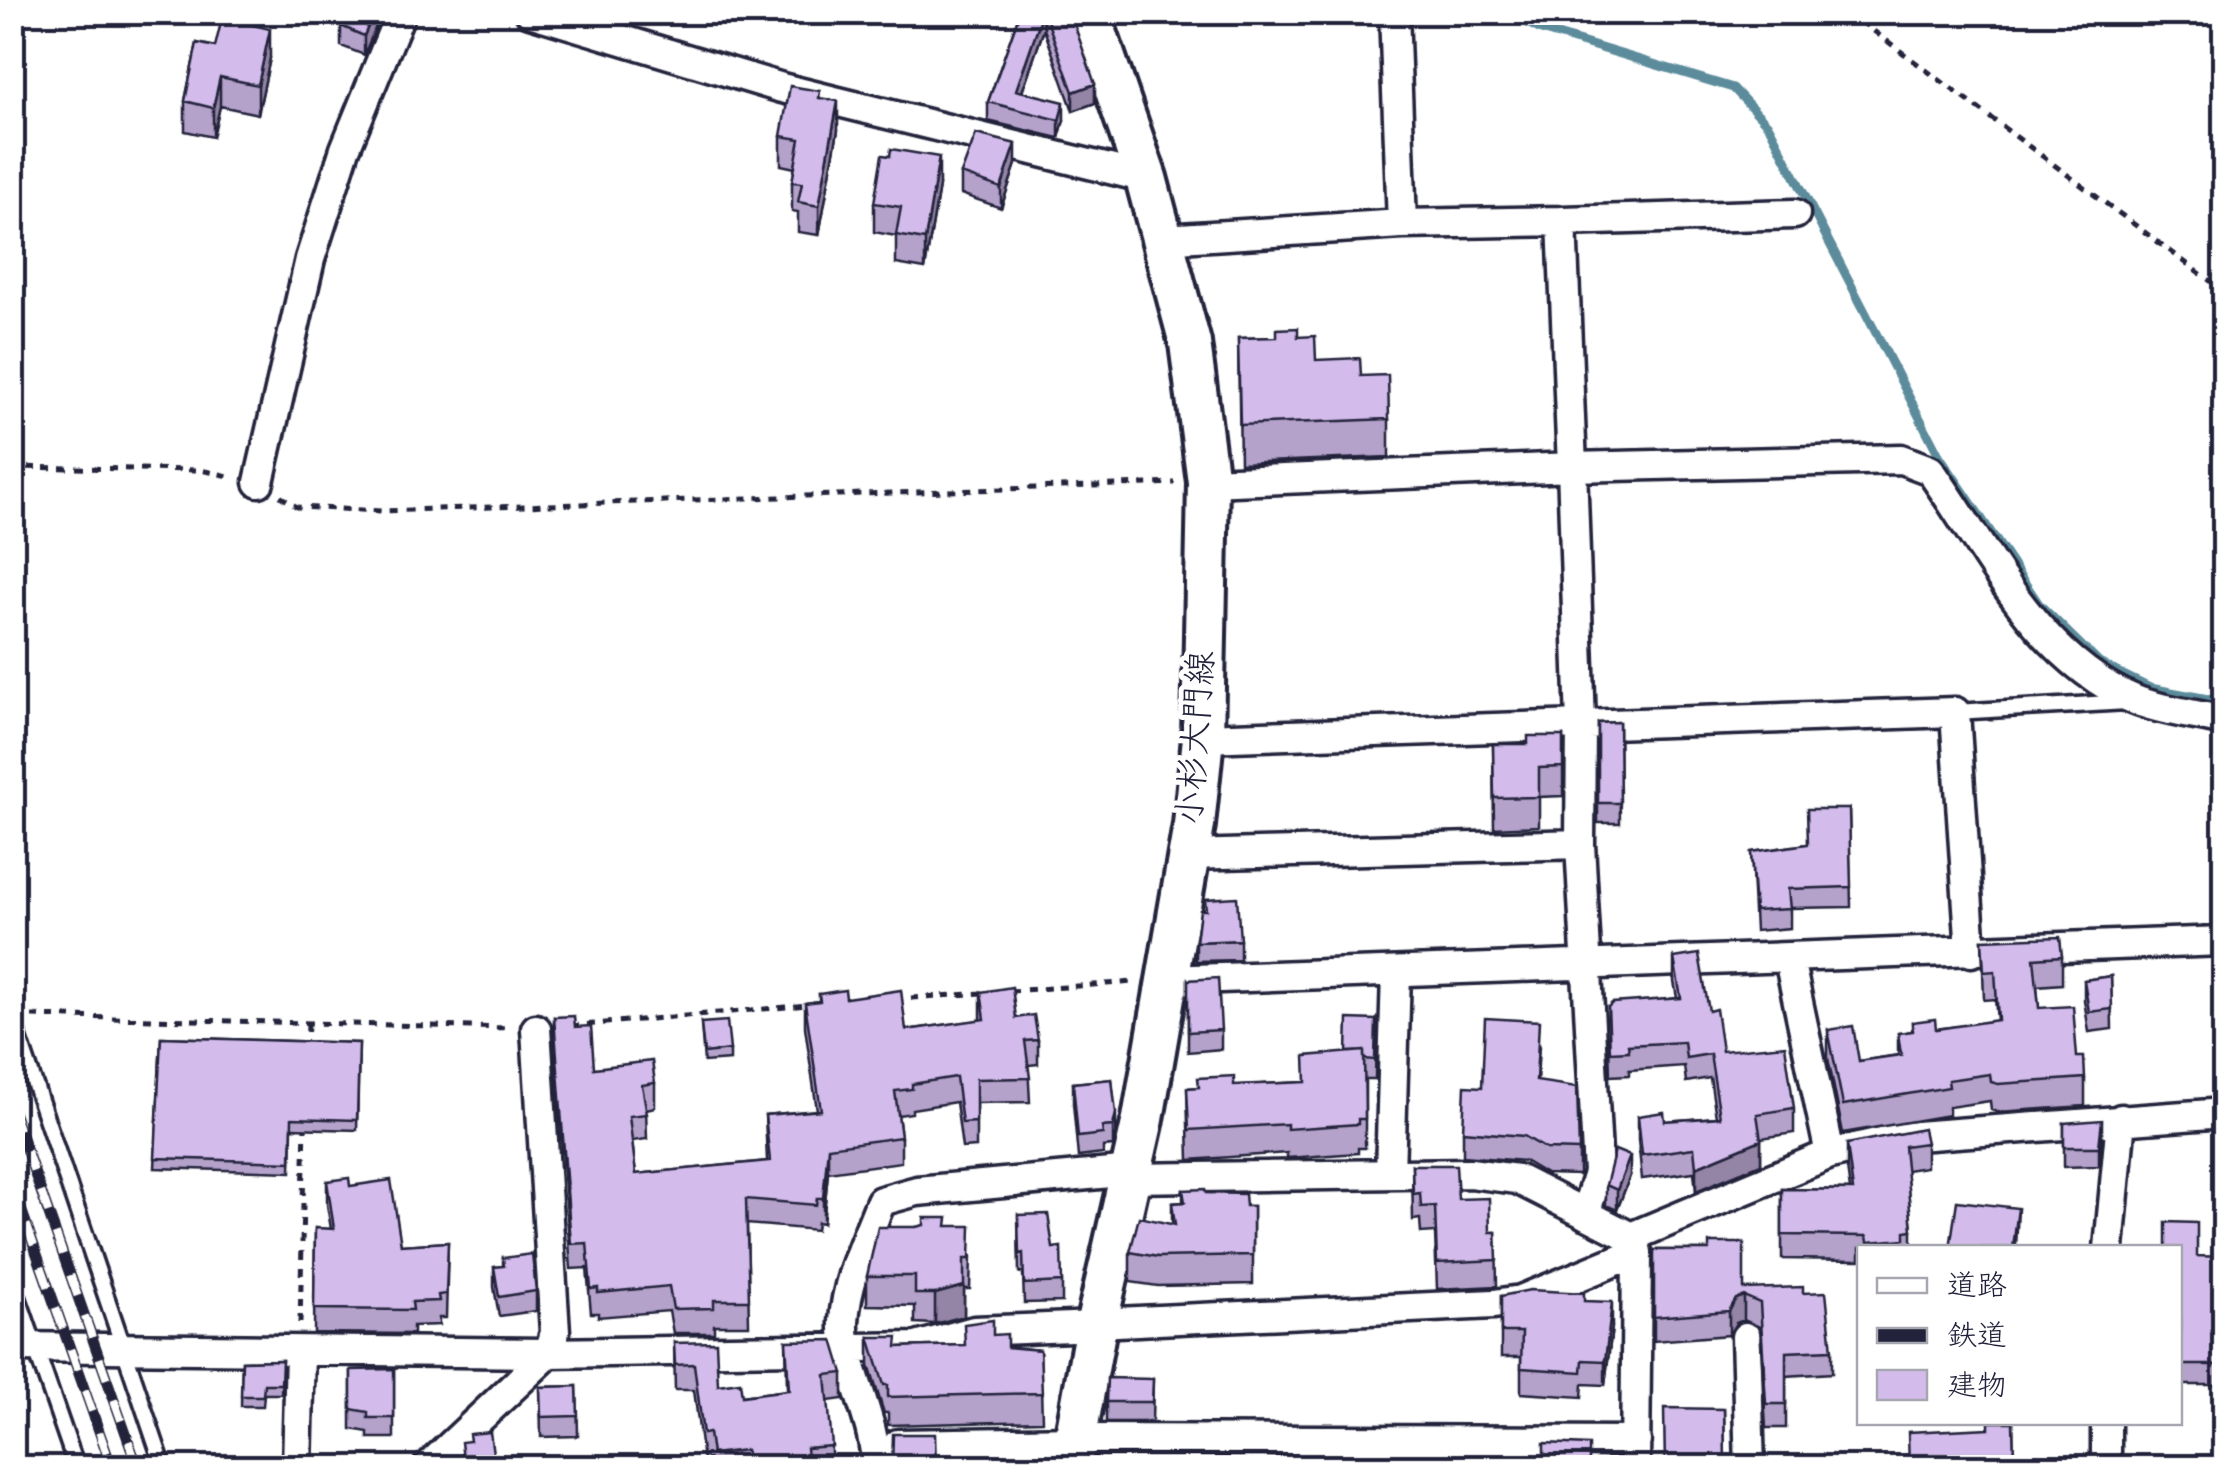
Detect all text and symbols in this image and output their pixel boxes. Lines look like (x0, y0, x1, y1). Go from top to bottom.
street label: 小杉大門線 (1166, 649, 1230, 827)
legend (1857, 1245, 2182, 1425)
text: 道路 (1947, 1266, 2007, 1310)
text: 鉄道 (1947, 1316, 2007, 1360)
text: 建物 (1947, 1366, 2007, 1410)

